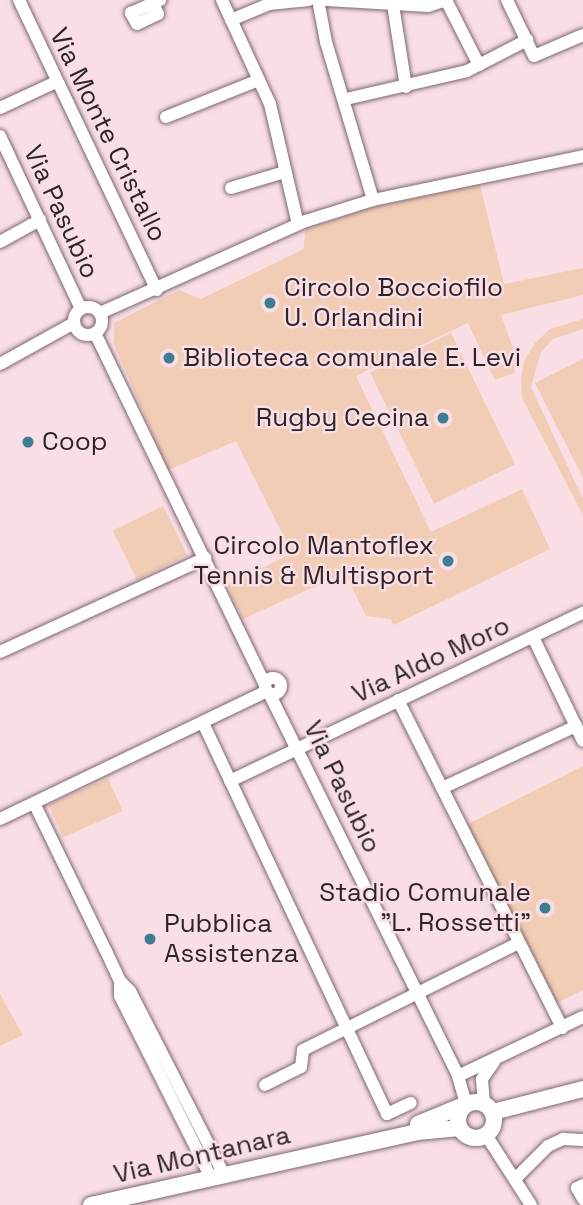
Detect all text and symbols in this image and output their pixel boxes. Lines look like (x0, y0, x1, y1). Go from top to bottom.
street label: Via Monte Cristallo (43, 23, 173, 247)
street label: Via Pasubio (17, 141, 105, 283)
place label: Circolo Bocciofilo U. Orlandini (284, 272, 503, 334)
marker: Circolo Bocciofilo U. Orlandini (262, 295, 278, 311)
place label: Biblioteca comunale E. Levi (183, 342, 522, 374)
marker: Biblioteca comunale E. Levi (161, 350, 177, 366)
place label: Rugby Cecina (256, 402, 429, 434)
marker: Rugby Cecina (435, 410, 451, 426)
place label: Coop (42, 426, 108, 458)
marker: Coop (20, 434, 36, 450)
place label: Circolo Mantoflex Tennis & Multisport (194, 530, 434, 592)
marker: Circolo Mantoflex Tennis & Multisport (440, 553, 456, 569)
street label: Via Aldo Moro (347, 610, 515, 710)
street label: Via Pasubio (297, 716, 387, 858)
place label: Stadio Comunale "L. Rossetti" (319, 877, 531, 938)
marker: Stadio Comunale "L. Rossetti" (537, 900, 553, 916)
place label: Pubblica Assistenza (164, 908, 299, 970)
marker: Pubblica Assistenza (142, 931, 158, 947)
street label: Via Montanara (111, 1120, 293, 1190)

